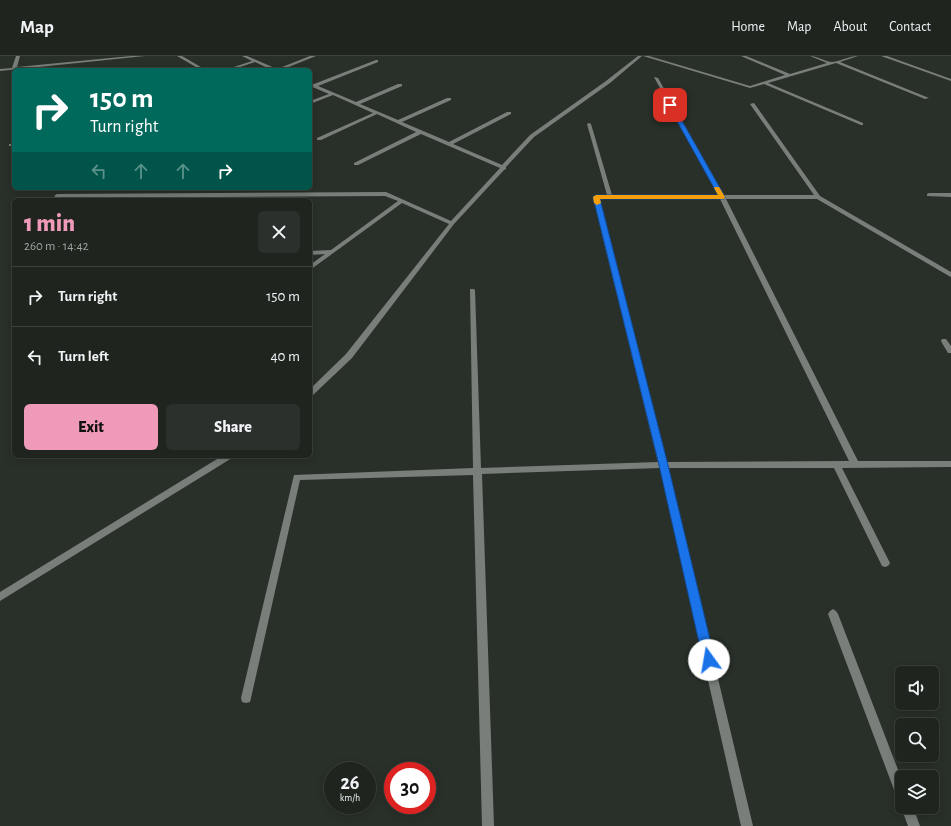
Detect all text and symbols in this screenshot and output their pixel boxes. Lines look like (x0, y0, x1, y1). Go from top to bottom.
text: Map (20, 18, 54, 37)
text: Home (731, 20, 765, 34)
text: Map (787, 20, 811, 34)
text: About (833, 20, 867, 34)
text: Contact (889, 20, 931, 34)
icon: right (24, 84, 76, 136)
text: 150 m (90, 85, 154, 113)
pin (653, 88, 687, 122)
icon: arrive (659, 94, 681, 116)
text: Turn right (90, 118, 159, 136)
icon: left (88, 160, 110, 182)
icon: ahead (130, 160, 152, 182)
icon: ahead (172, 160, 194, 182)
icon: right (214, 160, 236, 182)
button: close (258, 211, 300, 253)
text: 1 min (24, 212, 75, 236)
text: 260 m · 14:42 (24, 240, 89, 253)
icon: right (24, 286, 46, 308)
text: Turn right (58, 289, 117, 304)
text: 150 m (266, 289, 300, 304)
icon: left (24, 346, 46, 368)
text: Turn left (58, 349, 109, 364)
text: 40 m (270, 349, 300, 364)
button: Exit (24, 404, 158, 450)
button: Share (166, 404, 300, 450)
position arrow (688, 639, 730, 681)
map controls (895, 666, 939, 814)
button: sound (895, 666, 939, 710)
button: search (895, 718, 939, 762)
speed limit sign: 30 (384, 762, 436, 814)
button: layers (895, 770, 939, 814)
text: 26 (340, 773, 360, 793)
text: km/h (340, 793, 360, 803)

